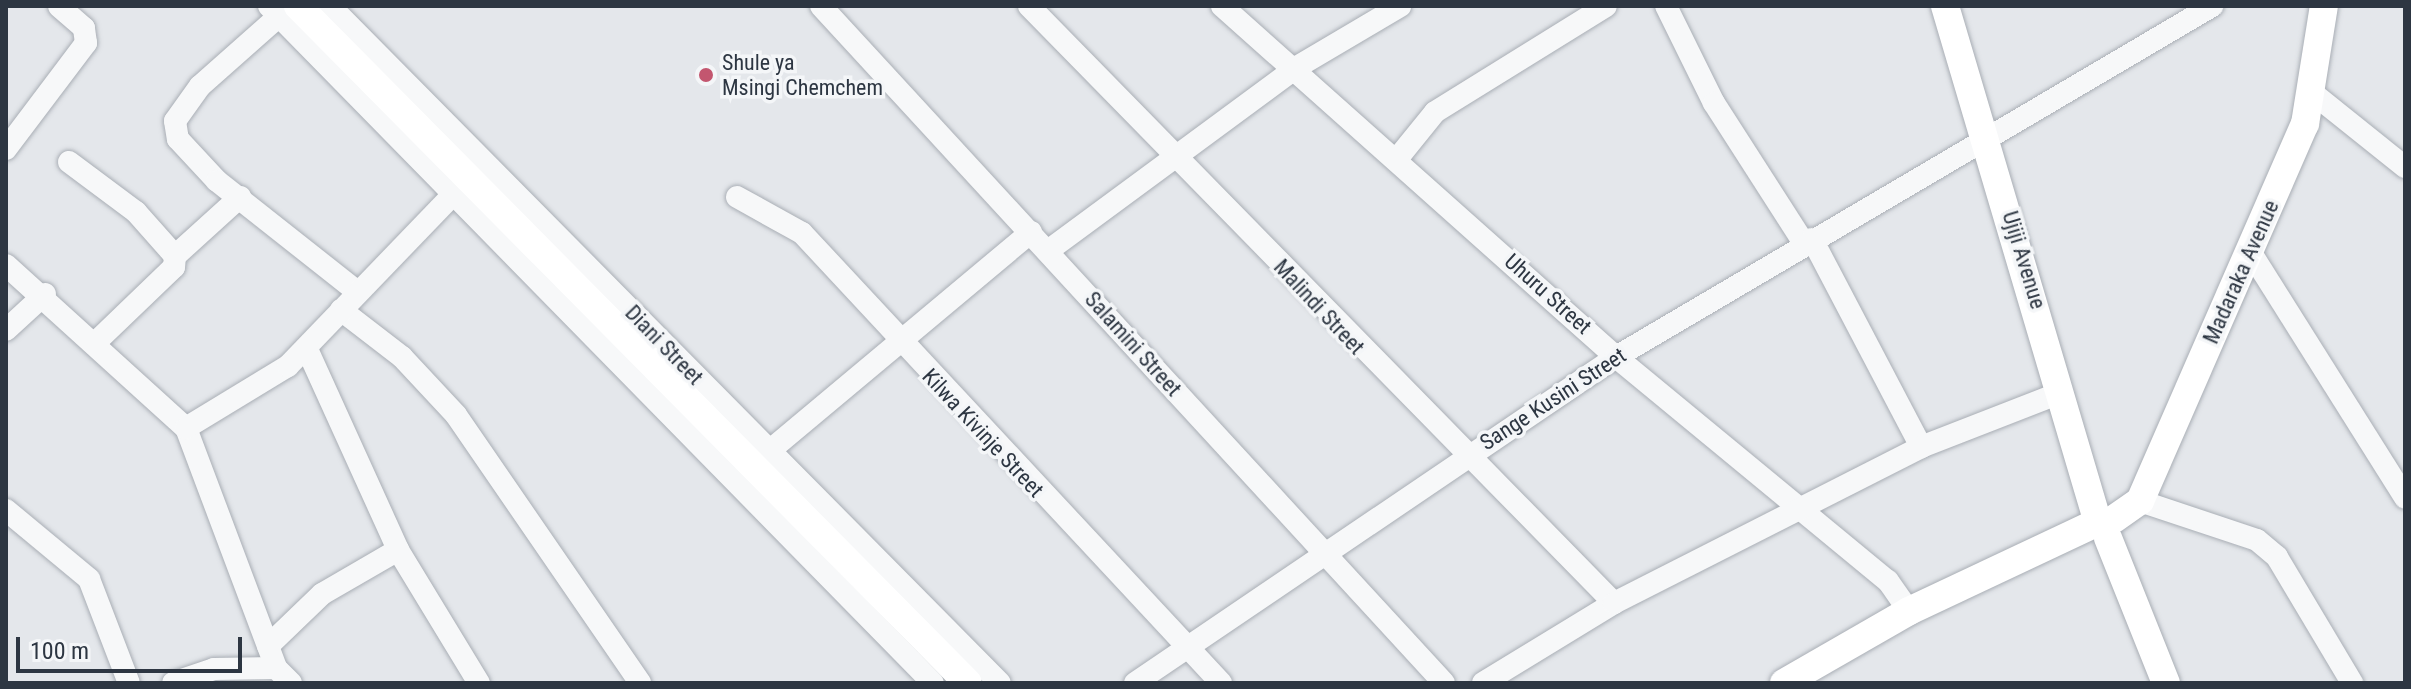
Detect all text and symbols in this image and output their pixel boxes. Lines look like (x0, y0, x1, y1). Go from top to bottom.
place label: Shule ya Msingi Chemchem (722, 49, 883, 100)
marker: Shule ya Msingi Chemchem (697, 66, 715, 84)
street label: Madaraka Avenue (2198, 196, 2284, 348)
street label: Ujiji Avenue (1997, 208, 2051, 312)
street label: Uhuru Street (1499, 248, 1597, 340)
street label: Malindi Street (1268, 254, 1370, 360)
street label: Salamini Street (1079, 286, 1187, 402)
street label: Diani Street (620, 300, 708, 390)
street label: Sange Kusini Street (1475, 342, 1631, 456)
street label: Kilwa Kivinje Street (917, 363, 1049, 503)
scale bar (20, 621, 246, 671)
text: 100 m (30, 637, 89, 665)

